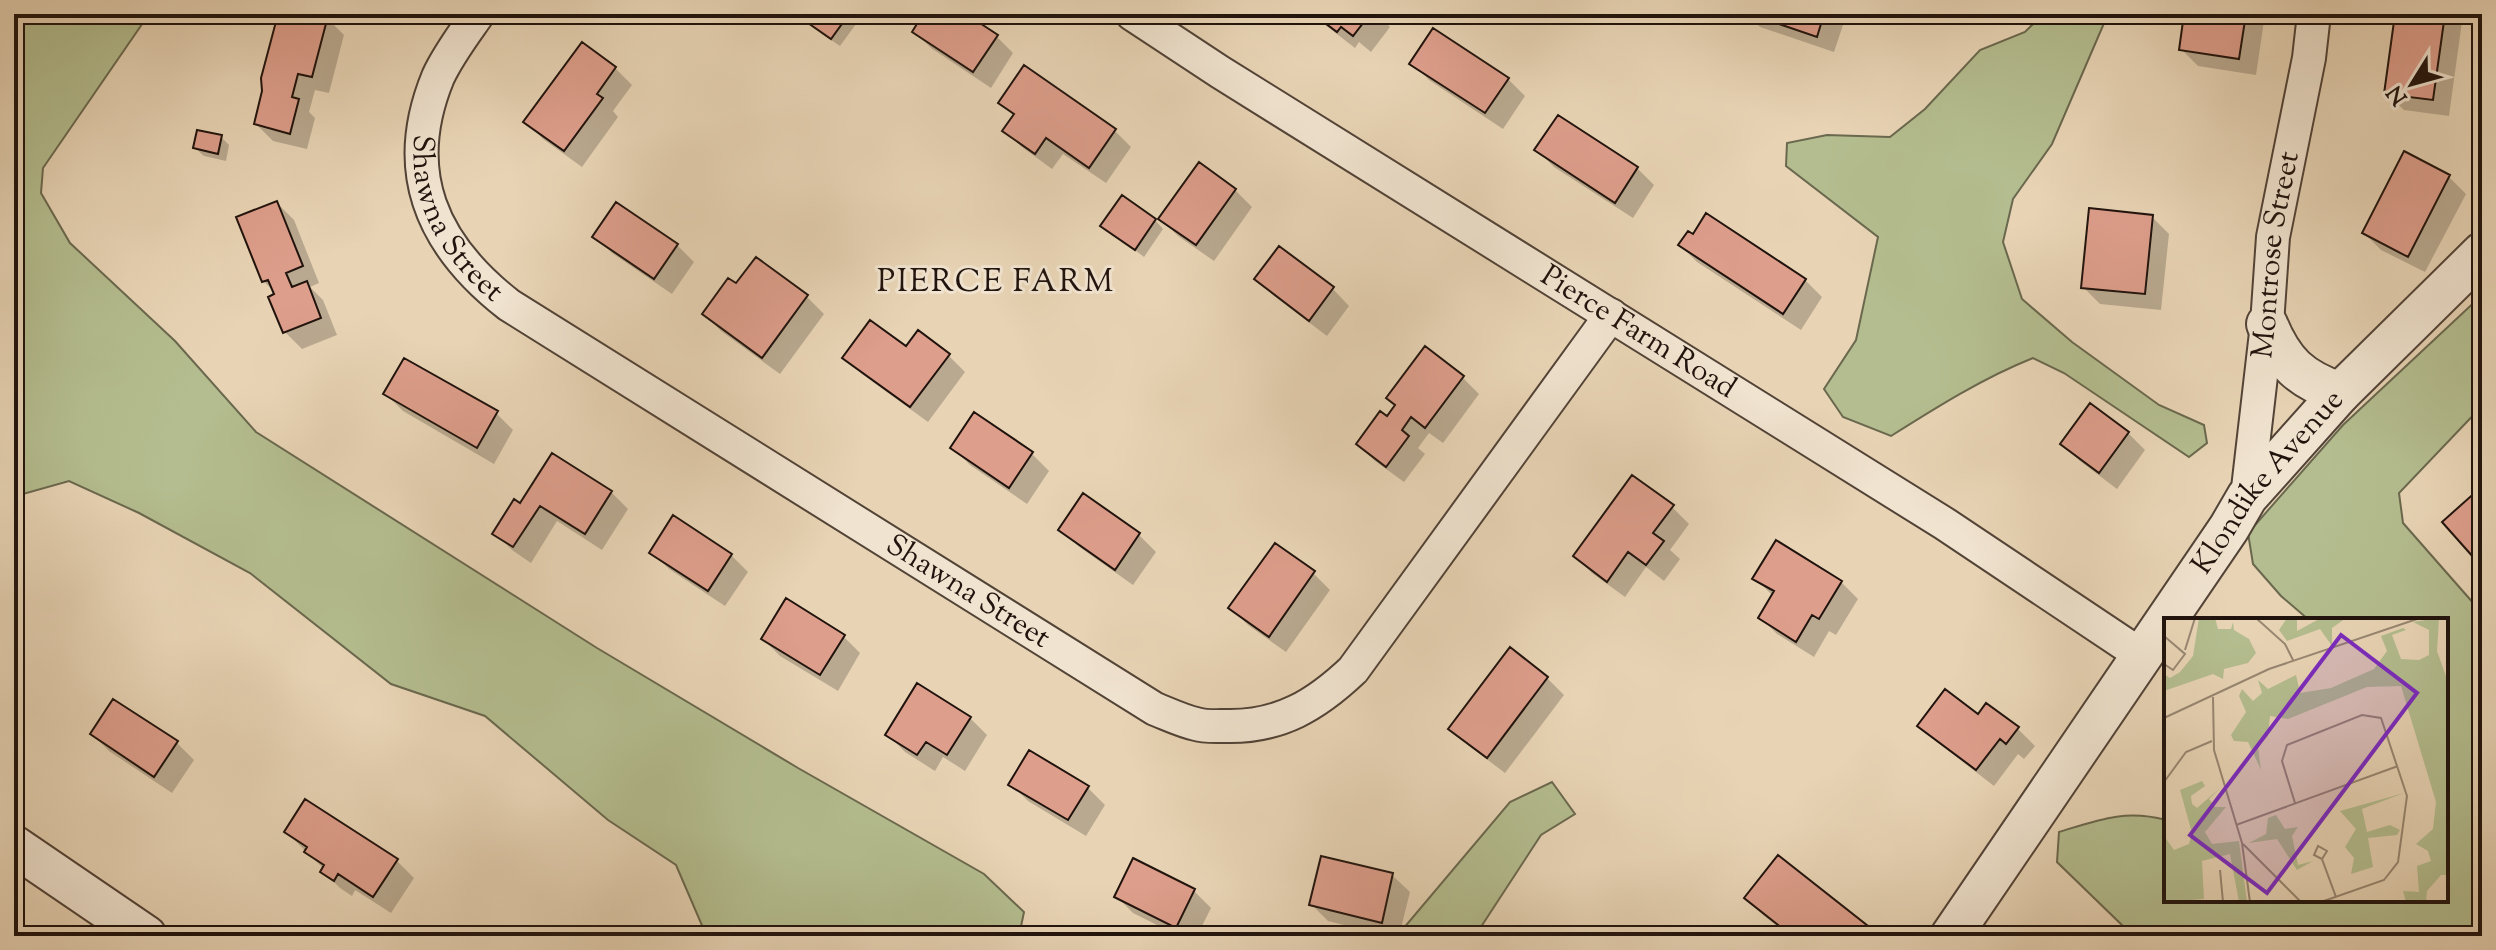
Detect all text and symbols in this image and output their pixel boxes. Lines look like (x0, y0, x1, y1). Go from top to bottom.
north arrow (2372, 44, 2452, 124)
text: N (2380, 77, 2416, 111)
street label: Shawna Street (400, 133, 513, 313)
street label: Montrose Street (2242, 148, 2311, 361)
street label: Pierce Farm Road (1532, 255, 1744, 410)
district label: PIERCE FARM (877, 260, 1115, 306)
street label: Klondike Avenue (2182, 380, 2355, 583)
street label: Shawna Street (877, 524, 1058, 660)
inset map (2164, 618, 2448, 902)

